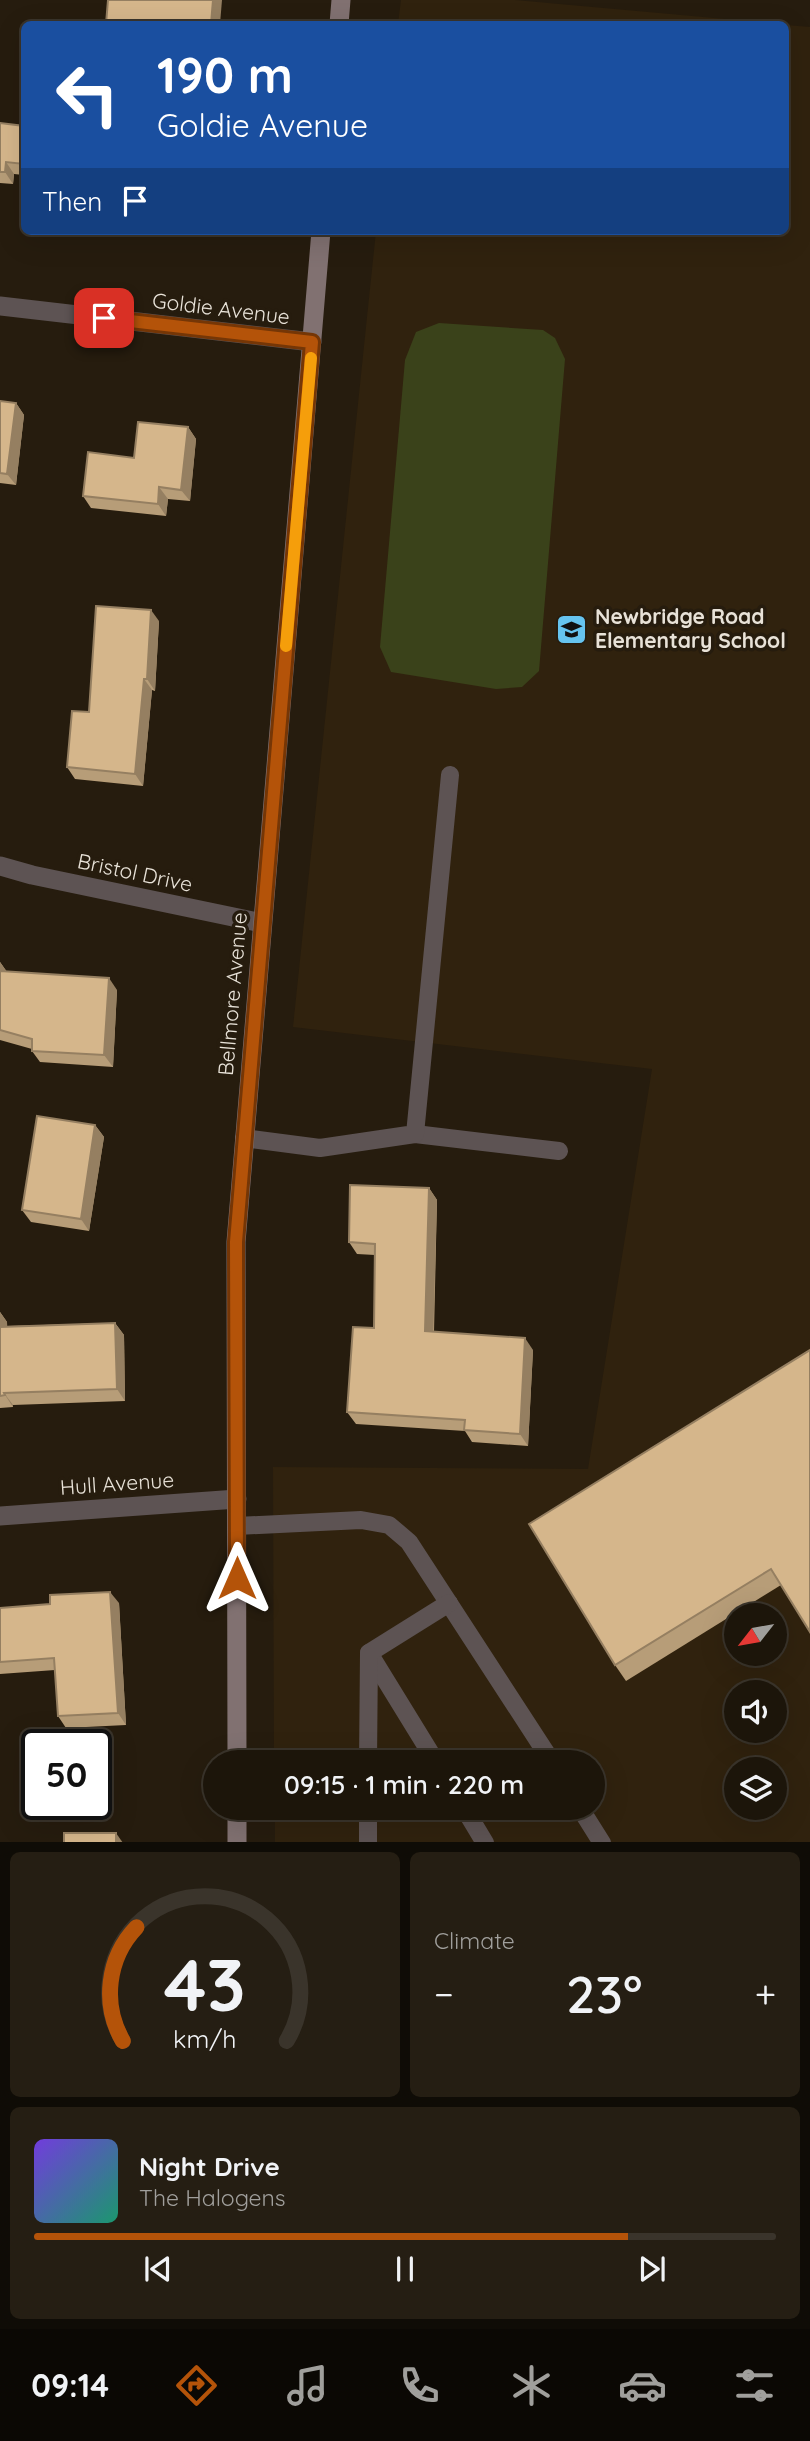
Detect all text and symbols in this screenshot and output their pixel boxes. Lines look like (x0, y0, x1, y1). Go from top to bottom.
text: 190 m (157, 44, 293, 105)
icon: left (42, 49, 133, 140)
text: Goldie Avenue (157, 105, 368, 145)
icon: arrive (116, 182, 154, 220)
text: Then (42, 185, 102, 218)
street label: Goldie Avenue (151, 287, 291, 329)
pin (74, 288, 134, 348)
icon: arrive (85, 299, 123, 337)
place label: Newbridge Road Elementary School (595, 603, 786, 653)
school or university icon: Newbridge Road Elementary School (555, 612, 589, 646)
street label: Bristol Drive (75, 847, 195, 897)
street label: Bellmore Avenue (212, 911, 252, 1077)
street label: Hull Avenue (59, 1466, 175, 1500)
position arrow (200, 1541, 274, 1615)
north arrow (724, 1603, 788, 1666)
map controls (724, 1603, 787, 1820)
button: sound (724, 1680, 787, 1743)
speed limit sign: 50 (21, 1729, 112, 1820)
button: layers (724, 1757, 787, 1820)
text: 09:15 · 1 min · 220 m (284, 1768, 524, 1801)
text: Climate (434, 1926, 515, 1955)
text: 43 (164, 1938, 246, 2029)
text: 23° (566, 1961, 642, 2026)
text: − (434, 1970, 454, 2018)
text: + (755, 1970, 776, 2018)
text: km/h (173, 2022, 237, 2053)
text: Night Drive (139, 2150, 280, 2183)
text: The Halogens (139, 2183, 286, 2212)
icon: previous (139, 2250, 177, 2288)
icon: pause (386, 2250, 424, 2288)
icon: next (633, 2250, 671, 2288)
icon: directions (172, 2361, 221, 2410)
icon: music (283, 2361, 332, 2410)
icon: phone (395, 2361, 444, 2410)
icon: climate (507, 2361, 556, 2410)
icon: car (618, 2361, 667, 2410)
icon: filters (730, 2361, 779, 2410)
text: 09:14 (31, 2365, 109, 2405)

